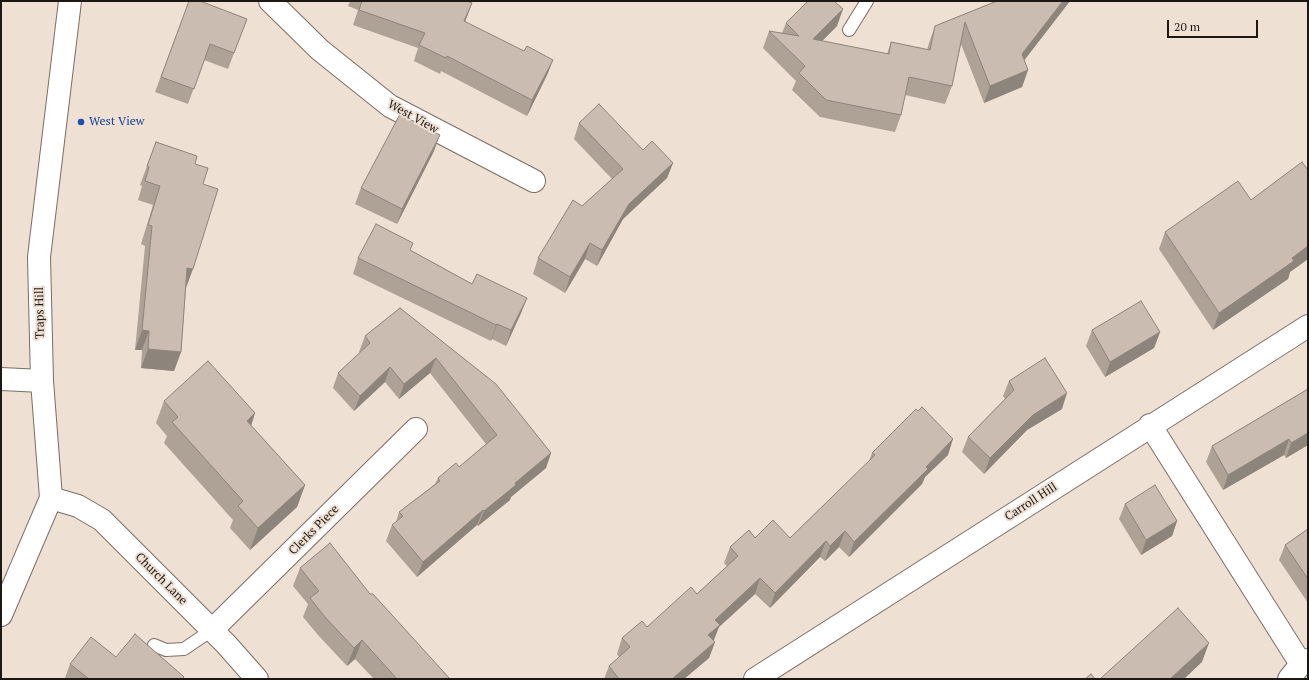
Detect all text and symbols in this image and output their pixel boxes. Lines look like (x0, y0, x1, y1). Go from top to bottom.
scale bar (1169, 12, 1260, 38)
text: 20 m (1174, 19, 1200, 34)
street label: West View (385, 97, 441, 137)
place label: West View (89, 115, 145, 129)
marker: West View (76, 117, 86, 127)
street label: Traps Hill (32, 287, 48, 339)
street label: Carroll Hill (1002, 480, 1060, 524)
street label: Clerks Piece (286, 502, 342, 558)
street label: Church Lane (132, 550, 190, 608)

